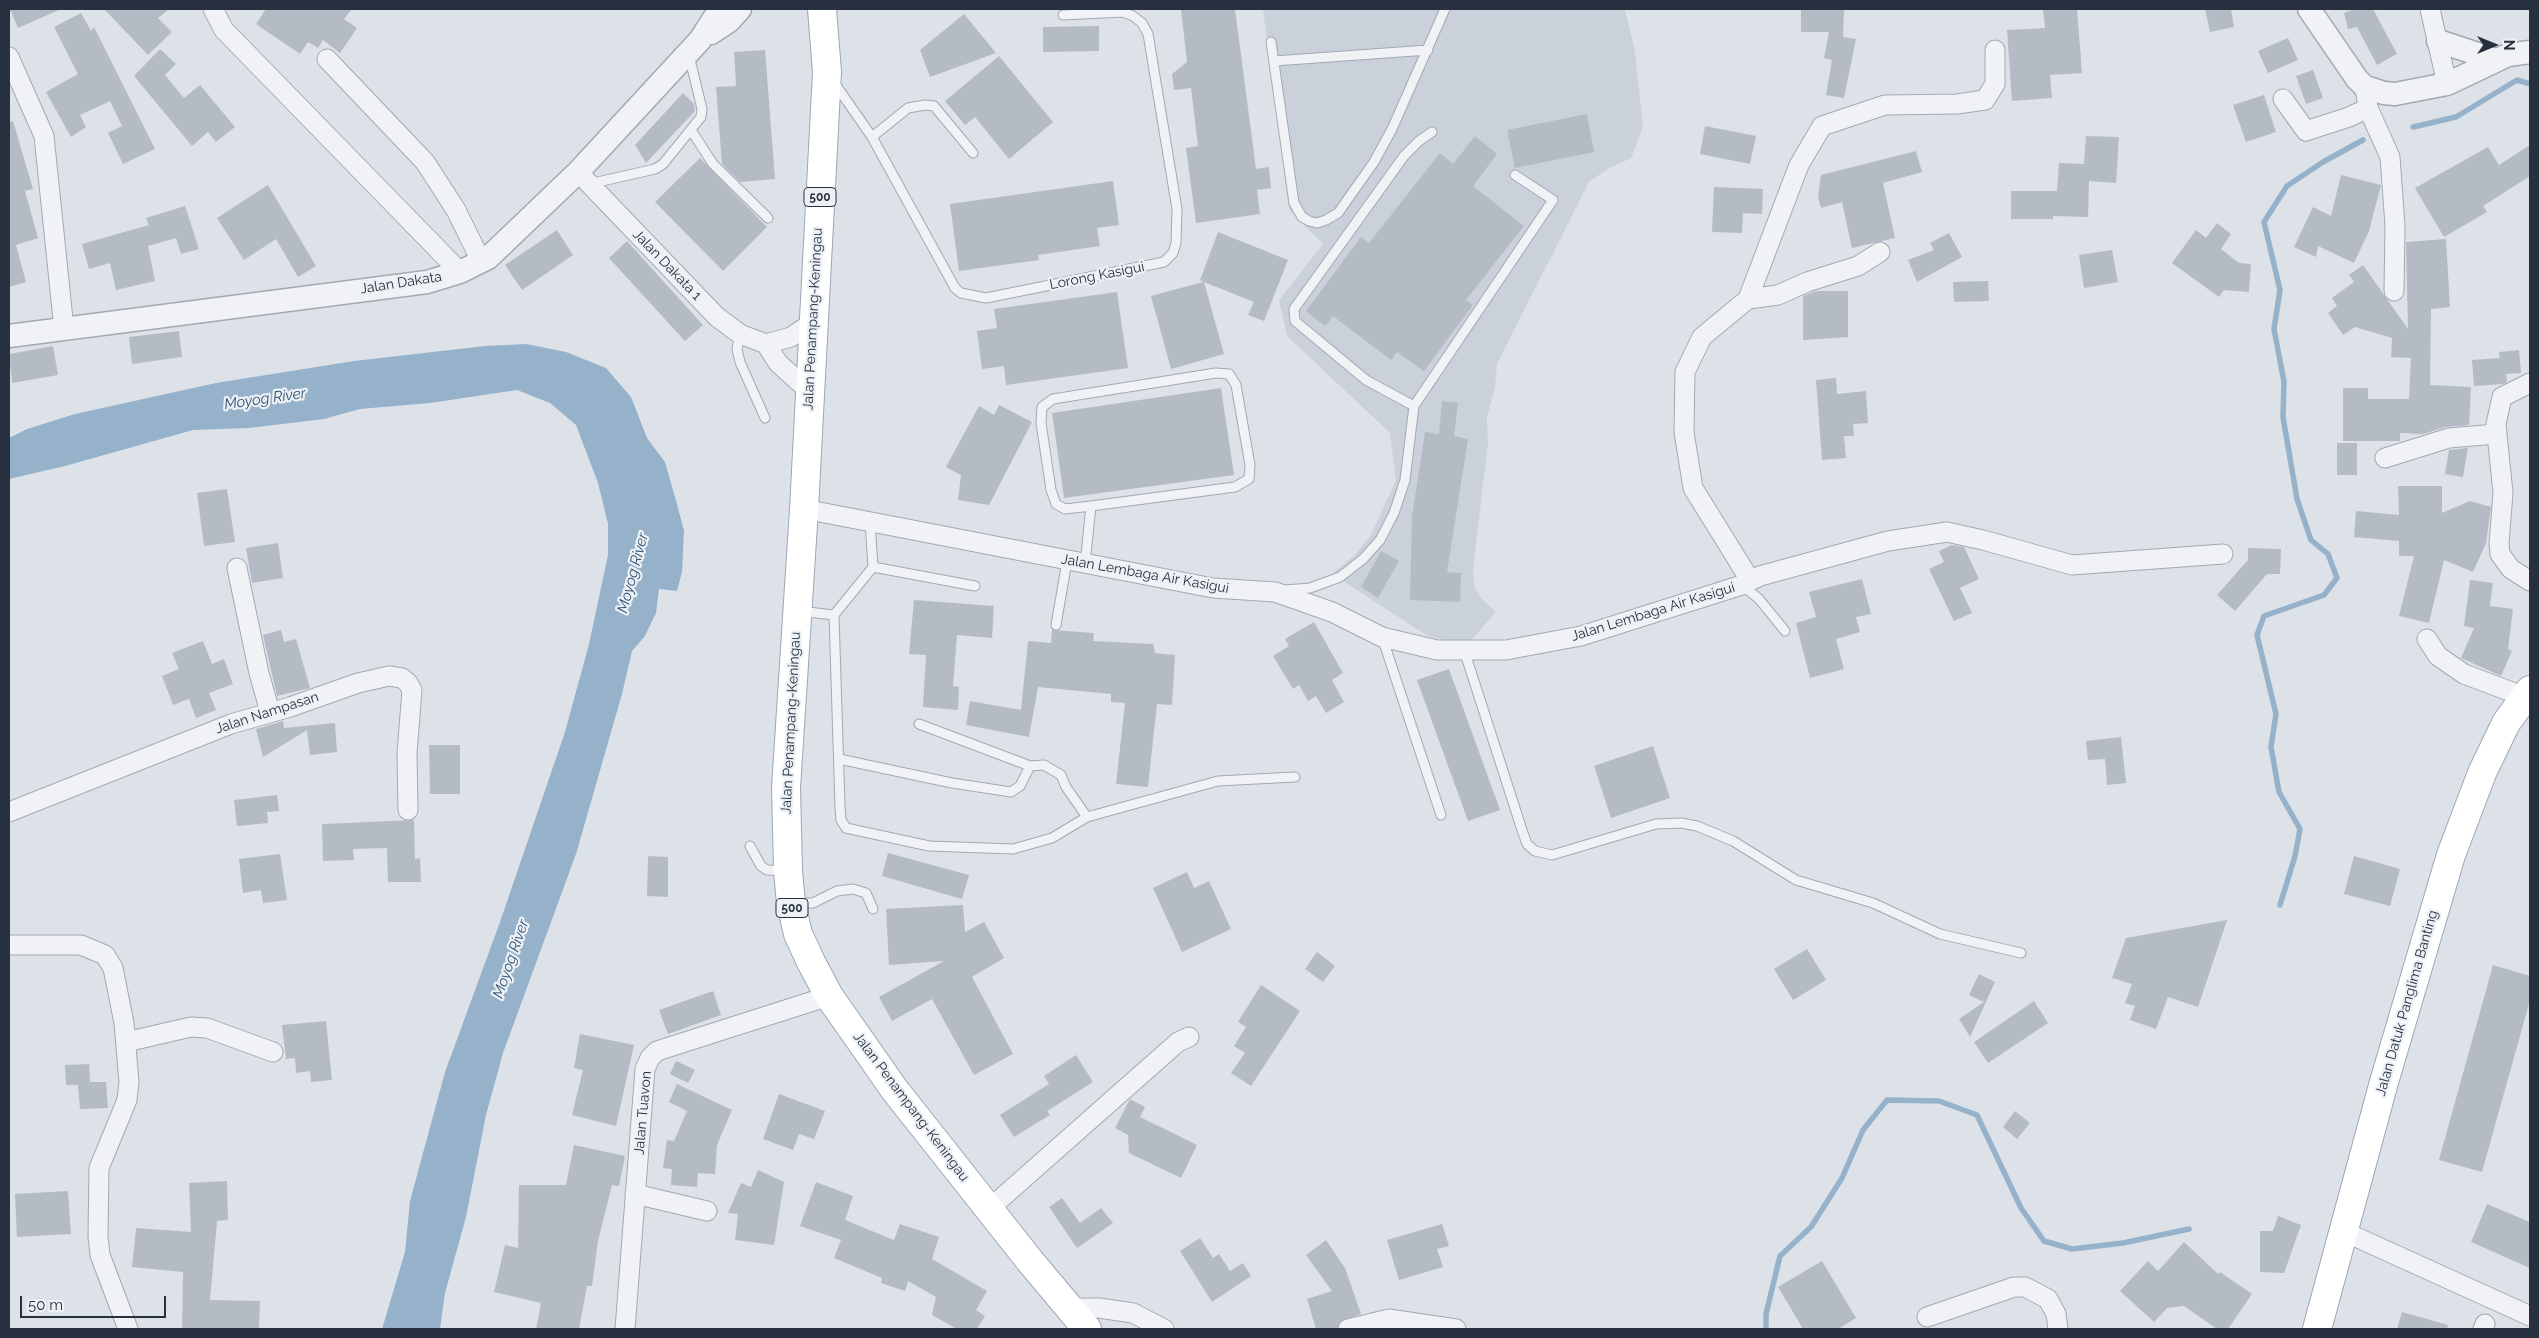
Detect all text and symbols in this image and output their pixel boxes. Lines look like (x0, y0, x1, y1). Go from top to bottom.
north arrow (2469, 20, 2519, 70)
text: N (2501, 40, 2517, 50)
road number: 500 (804, 188, 836, 206)
street label: Jalan Dakata 1 (629, 226, 705, 304)
street label: Jalan Penampang-Keningau (800, 227, 826, 411)
street label: Lorong Kasigui (1048, 259, 1146, 293)
street label: Jalan Dakata (359, 268, 443, 298)
water label: Moyog River (223, 384, 307, 414)
water label: Moyog River (614, 531, 652, 615)
street label: Jalan Lembaga Air Kasigui (1060, 551, 1230, 597)
street label: Jalan Lembaga Air Kasigui (1569, 579, 1737, 645)
street label: Jalan Penampang-Keningau (778, 631, 804, 815)
street label: Jalan Nampasan (213, 688, 321, 738)
road number: 500 (776, 898, 808, 918)
street label: Jalan Datuk Panglima Banting (2372, 908, 2442, 1098)
water label: Moyog River (489, 917, 533, 1001)
street label: Jalan Penampang-Keningau (849, 1029, 973, 1185)
street label: Jalan Tuavon (631, 1070, 655, 1156)
scale bar (22, 1286, 169, 1318)
text: 50 m (28, 1296, 63, 1314)

